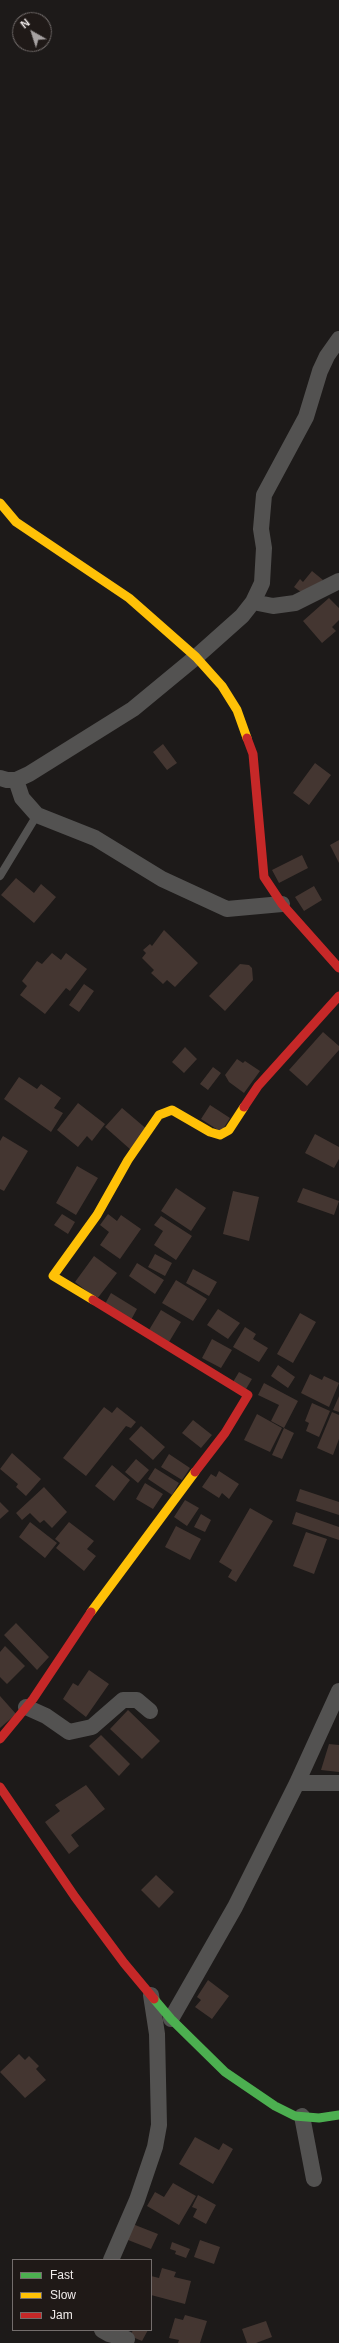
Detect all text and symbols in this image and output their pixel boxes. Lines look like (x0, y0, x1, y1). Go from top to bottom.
north arrow (12, 12, 52, 52)
text: N (18, 16, 32, 31)
legend (12, 2259, 152, 2331)
text: Fast (50, 2268, 73, 2282)
text: Slow (50, 2288, 76, 2302)
text: Jam (50, 2308, 73, 2322)

